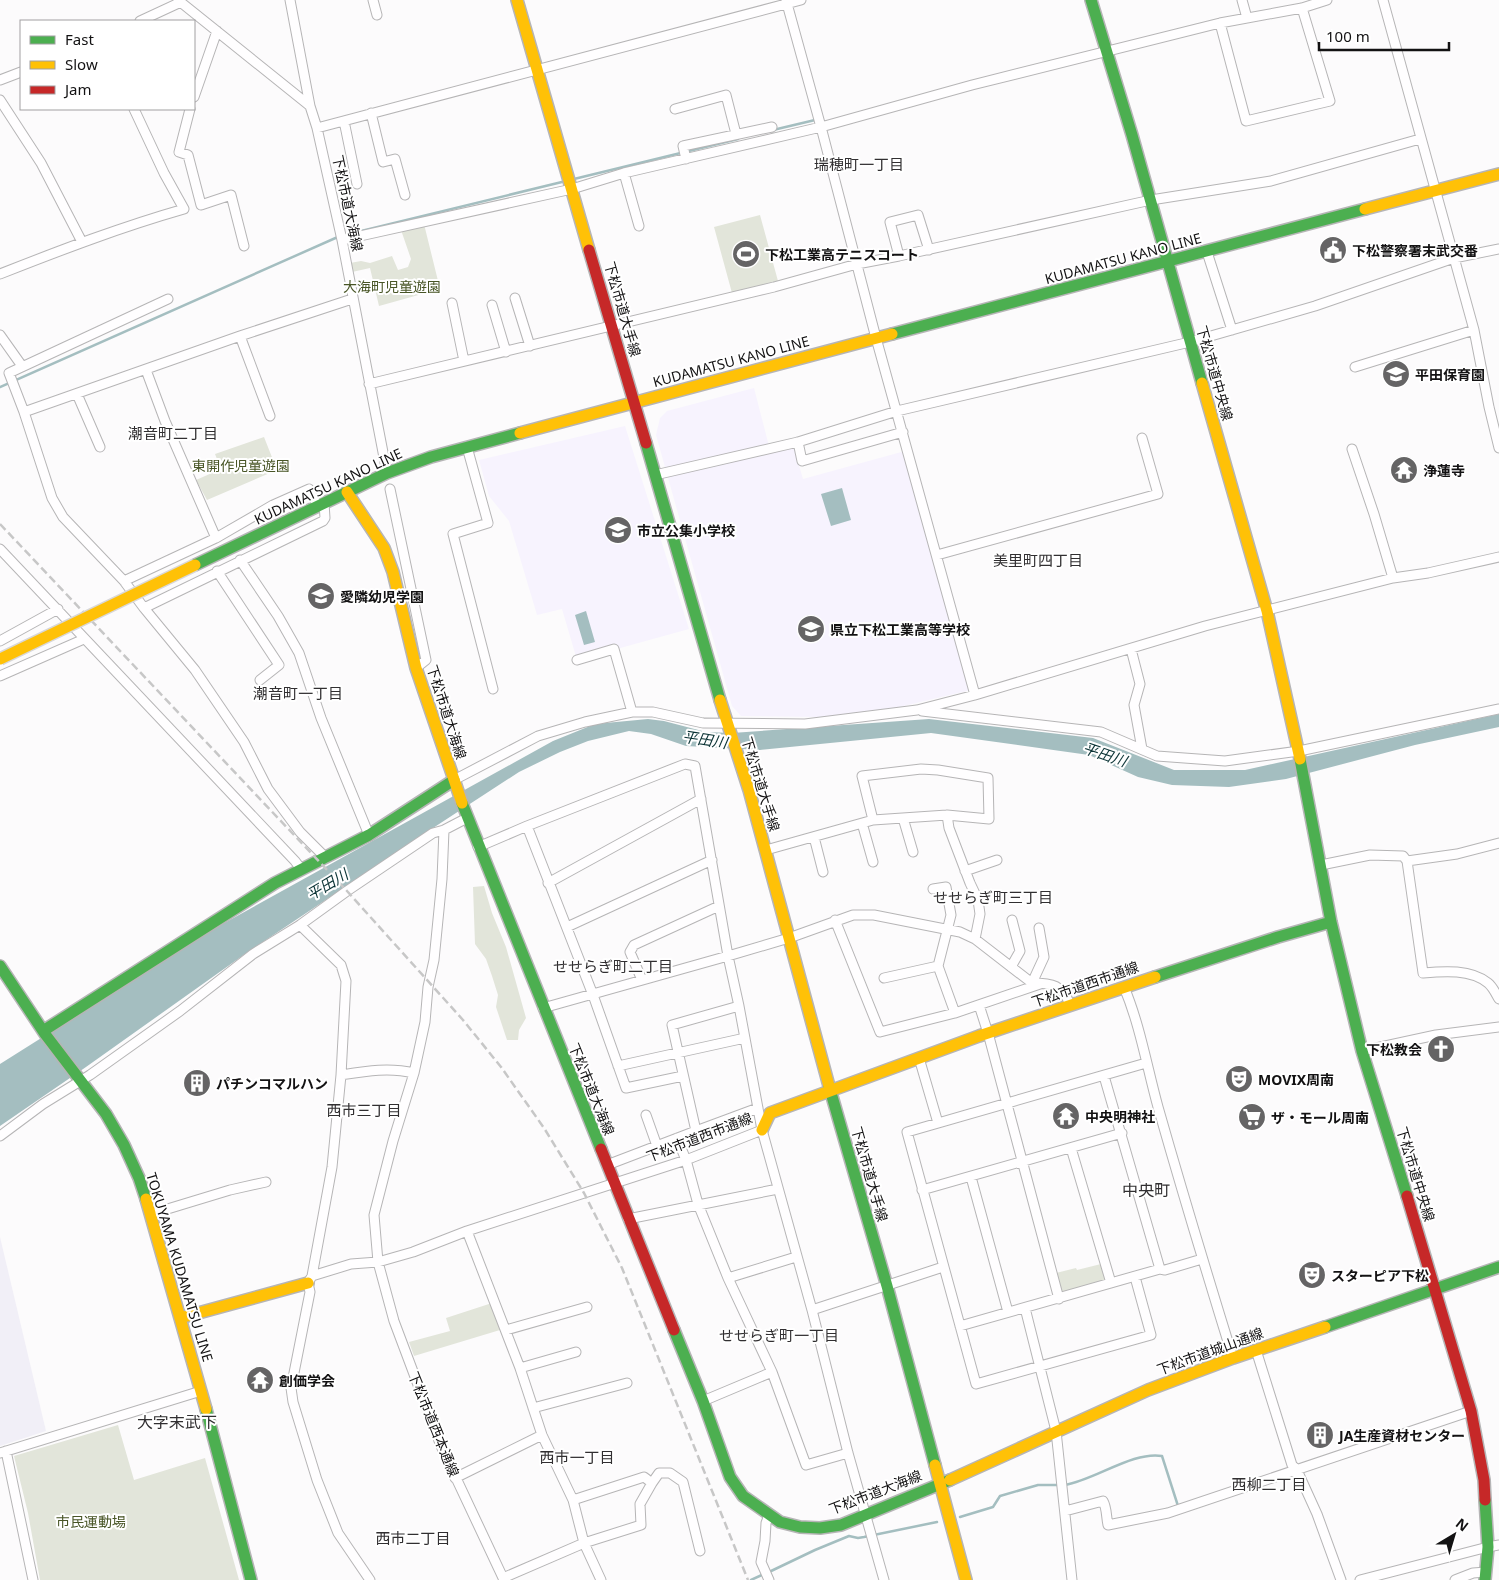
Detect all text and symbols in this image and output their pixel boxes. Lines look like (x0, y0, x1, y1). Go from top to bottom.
legend (20, 20, 195, 110)
scale bar (1319, 20, 1449, 52)
text: 100 m (1326, 26, 1370, 46)
text: Fast (65, 29, 94, 49)
text: Slow (65, 54, 98, 74)
text: Jam (63, 79, 92, 99)
street label: 下松市道大海線 (329, 153, 367, 253)
district label: 瑞穂町一丁目 (814, 154, 904, 174)
street label: KUDAMATSU KANO LINE (1043, 228, 1203, 288)
public building icon: 下松警察署末武交番 (1318, 235, 1348, 265)
sports icon: 下松工業高テニスコート (731, 239, 761, 269)
place label: 下松警察署末武交番 (1352, 241, 1478, 260)
place label: 下松工業高テニスコート (765, 245, 919, 264)
street label: 下松市道大手線 (600, 259, 646, 359)
park label: 大海町児童遊園 (343, 277, 441, 296)
street label: 下松市道中央線 (1192, 323, 1238, 423)
street label: KUDAMATSU KANO LINE (651, 331, 811, 391)
school or university icon: 平田保育園 (1381, 359, 1411, 389)
place label: 平田保育園 (1415, 365, 1485, 384)
district label: 潮音町二丁目 (128, 423, 218, 443)
street label: KUDAMATSU KANO LINE (251, 443, 405, 529)
temple icon: 浄蓮寺 (1389, 455, 1419, 485)
park label: 東開作児童遊園 (192, 456, 290, 475)
place label: 浄蓮寺 (1423, 461, 1465, 480)
school or university icon: 市立公集小学校 (603, 515, 633, 545)
place label: 市立公集小学校 (637, 521, 735, 540)
district label: 美里町四丁目 (993, 550, 1083, 570)
school or university icon: 愛隣幼児学園 (306, 581, 336, 611)
place label: 愛隣幼児学園 (340, 587, 424, 606)
school or university icon: 県立下松工業高等学校 (796, 614, 826, 644)
place label: 県立下松工業高等学校 (830, 620, 970, 639)
street label: 下松市道大海線 (423, 662, 471, 762)
district label: 潮音町一丁目 (253, 683, 343, 703)
water label: 平田川 (681, 726, 731, 753)
street label: 下松市道大手線 (738, 734, 784, 834)
water label: 平田川 (1080, 737, 1131, 771)
water label: 平田川 (303, 863, 353, 904)
district label: せせらぎ町三丁目 (933, 887, 1053, 907)
district label: せせらぎ町二丁目 (553, 956, 673, 976)
street label: 下松市道西市通線 (1029, 957, 1141, 1011)
church icon: 下松教会 (1426, 1034, 1456, 1064)
street label: 下松市道大海線 (565, 1040, 619, 1138)
place label: 下松教会 (1366, 1040, 1422, 1059)
theatre icon: MOVIX周南 (1224, 1064, 1254, 1094)
building icon: パチンコマルハン (182, 1068, 212, 1098)
place label: MOVIX周南 (1258, 1070, 1334, 1089)
place label: パチンコマルハン (216, 1074, 328, 1093)
district label: 西市三丁目 (326, 1100, 402, 1120)
temple icon: 中央明神社 (1051, 1101, 1081, 1131)
supermarket icon: ザ・モール周南 (1237, 1102, 1267, 1132)
place label: 中央明神社 (1085, 1107, 1155, 1126)
street label: 下松市道西市通線 (643, 1108, 755, 1166)
place label: ザ・モール周南 (1271, 1108, 1369, 1127)
street label: 下松市道大手線 (847, 1124, 893, 1224)
street label: 下松市道中央線 (1393, 1124, 1439, 1224)
street label: TOKUYAMA KUDAMATSU LINE (142, 1170, 218, 1364)
district label: 中央町 (1122, 1179, 1170, 1201)
theatre icon: スターピア下松 (1297, 1260, 1327, 1290)
place label: スターピア下松 (1331, 1266, 1429, 1285)
street label: 下松市道城山通線 (1154, 1323, 1266, 1379)
district label: せせらぎ町一丁目 (719, 1325, 839, 1345)
temple icon: 創価学会 (245, 1365, 275, 1395)
street label: 下松市道西本通線 (404, 1369, 464, 1479)
place label: 創価学会 (279, 1371, 335, 1390)
district label: 大字末武下 (137, 1411, 217, 1433)
building icon: JA生産資材センター (1305, 1420, 1335, 1450)
place label: JA生産資材センター (1337, 1426, 1465, 1445)
district label: 西市一丁目 (539, 1447, 615, 1467)
street label: 下松市道大海線 (826, 1466, 924, 1518)
district label: 西柳二丁目 (1231, 1474, 1307, 1494)
north arrow (1429, 1510, 1479, 1560)
park label: 市民運動場 (56, 1512, 126, 1531)
text: N (1452, 1513, 1473, 1535)
district label: 西市二丁目 (375, 1528, 451, 1548)

